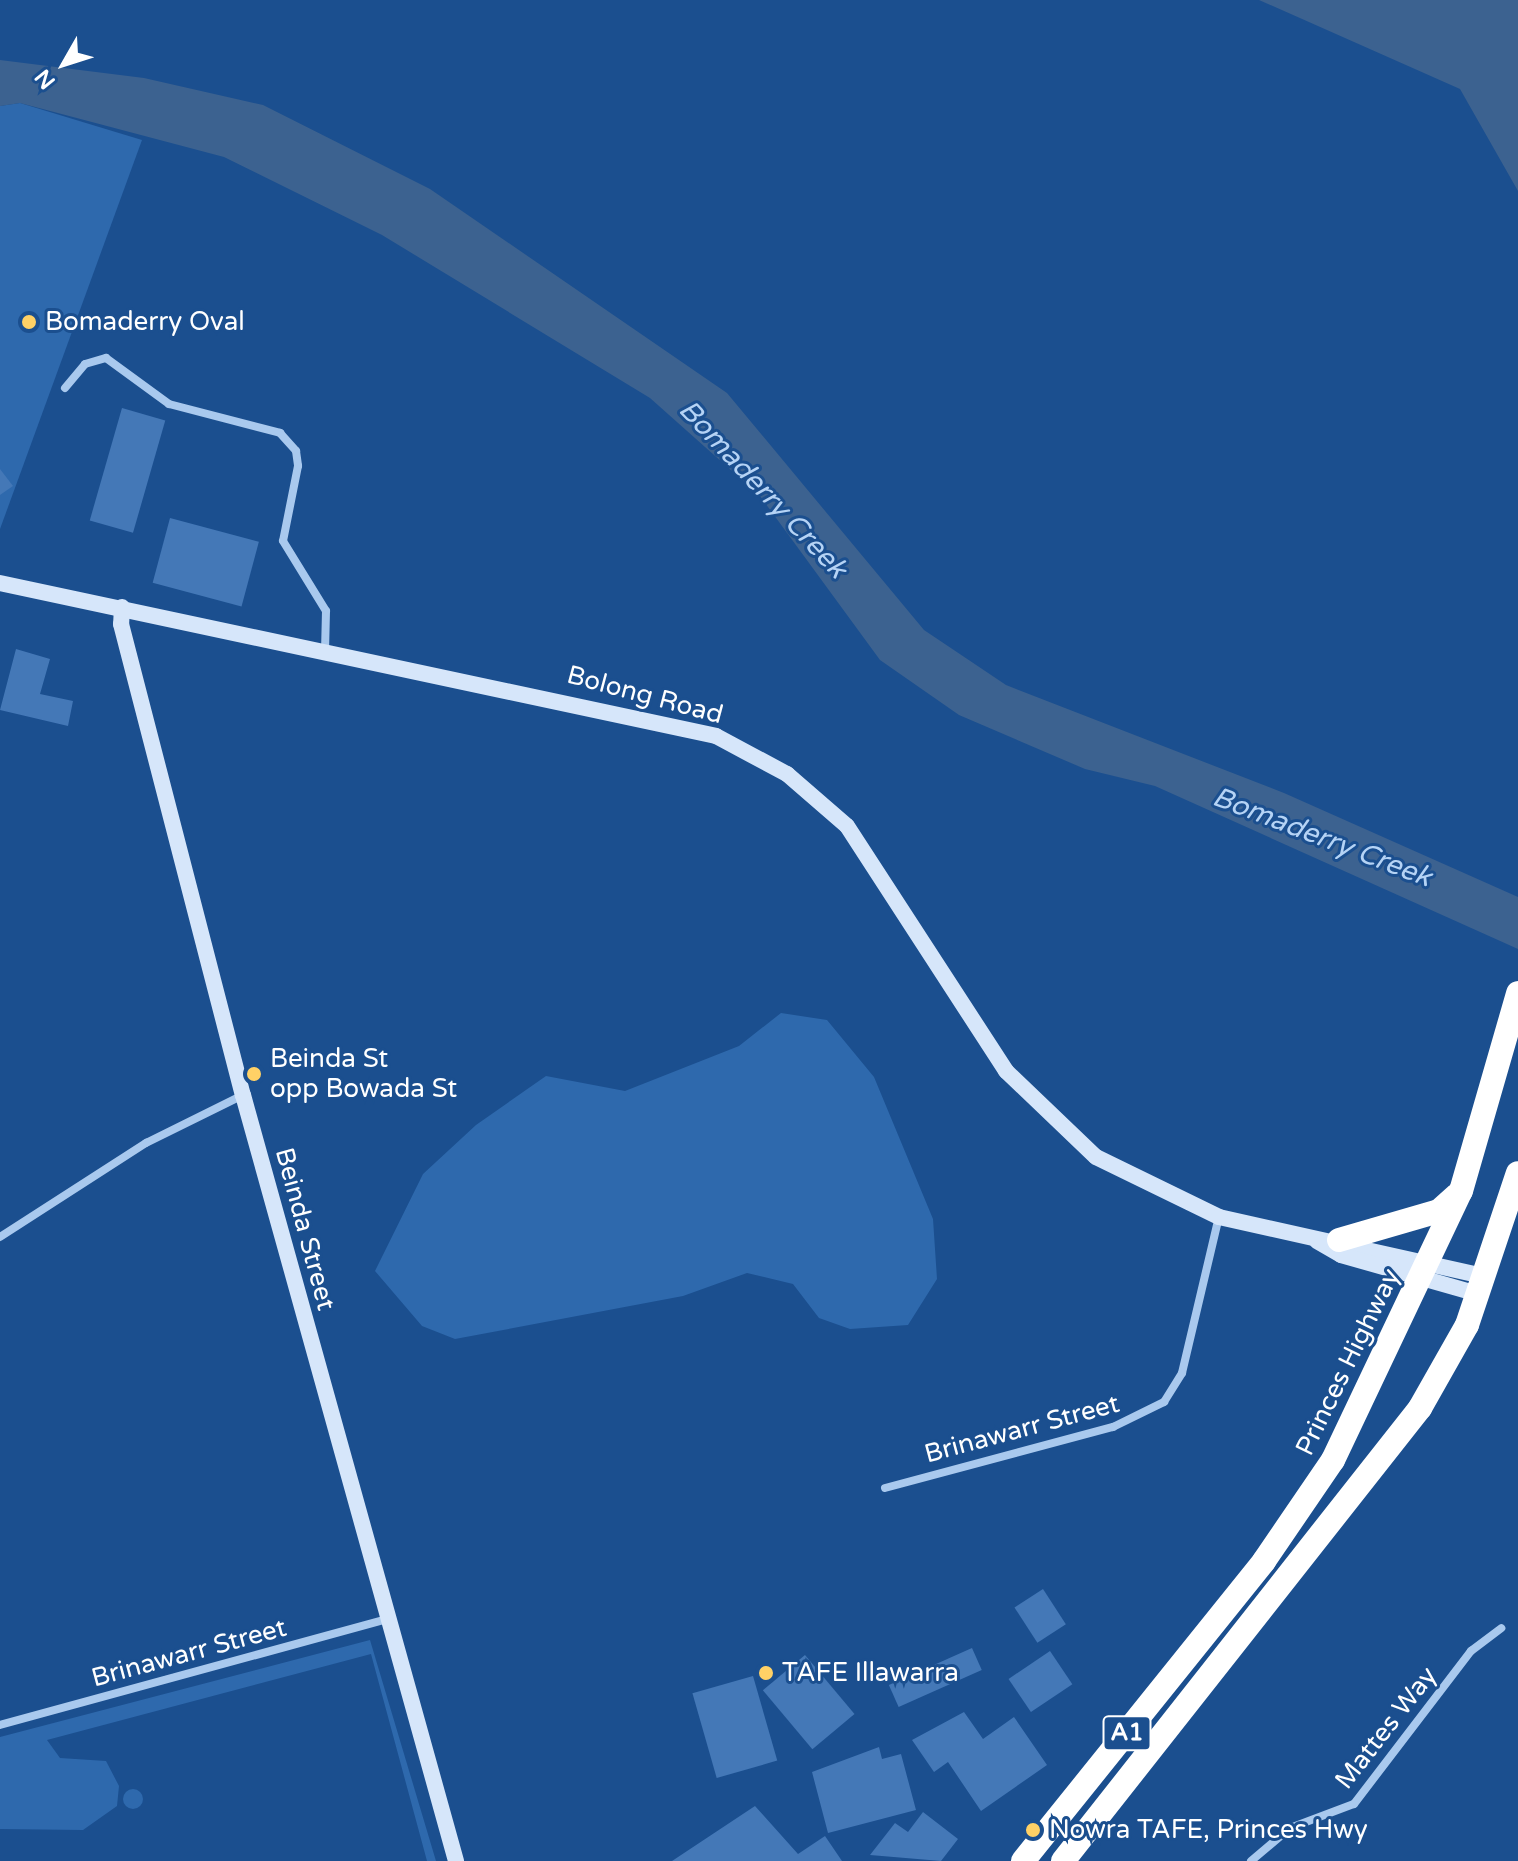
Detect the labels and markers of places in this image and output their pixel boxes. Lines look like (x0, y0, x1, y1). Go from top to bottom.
place label: Bomaderry Oval (45, 306, 245, 338)
marker: Bomaderry Oval (20, 313, 38, 331)
place label: Beinda St opp Bowada St (270, 1043, 457, 1104)
marker: Beinda St opp Bowada St (245, 1065, 263, 1083)
place label: TAFE Illawarra (782, 1657, 959, 1689)
marker: TAFE Illawarra (757, 1664, 775, 1682)
place label: Nowra TAFE, Princes Hwy (1049, 1814, 1368, 1846)
marker: Nowra TAFE, Princes Hwy (1024, 1821, 1042, 1839)

